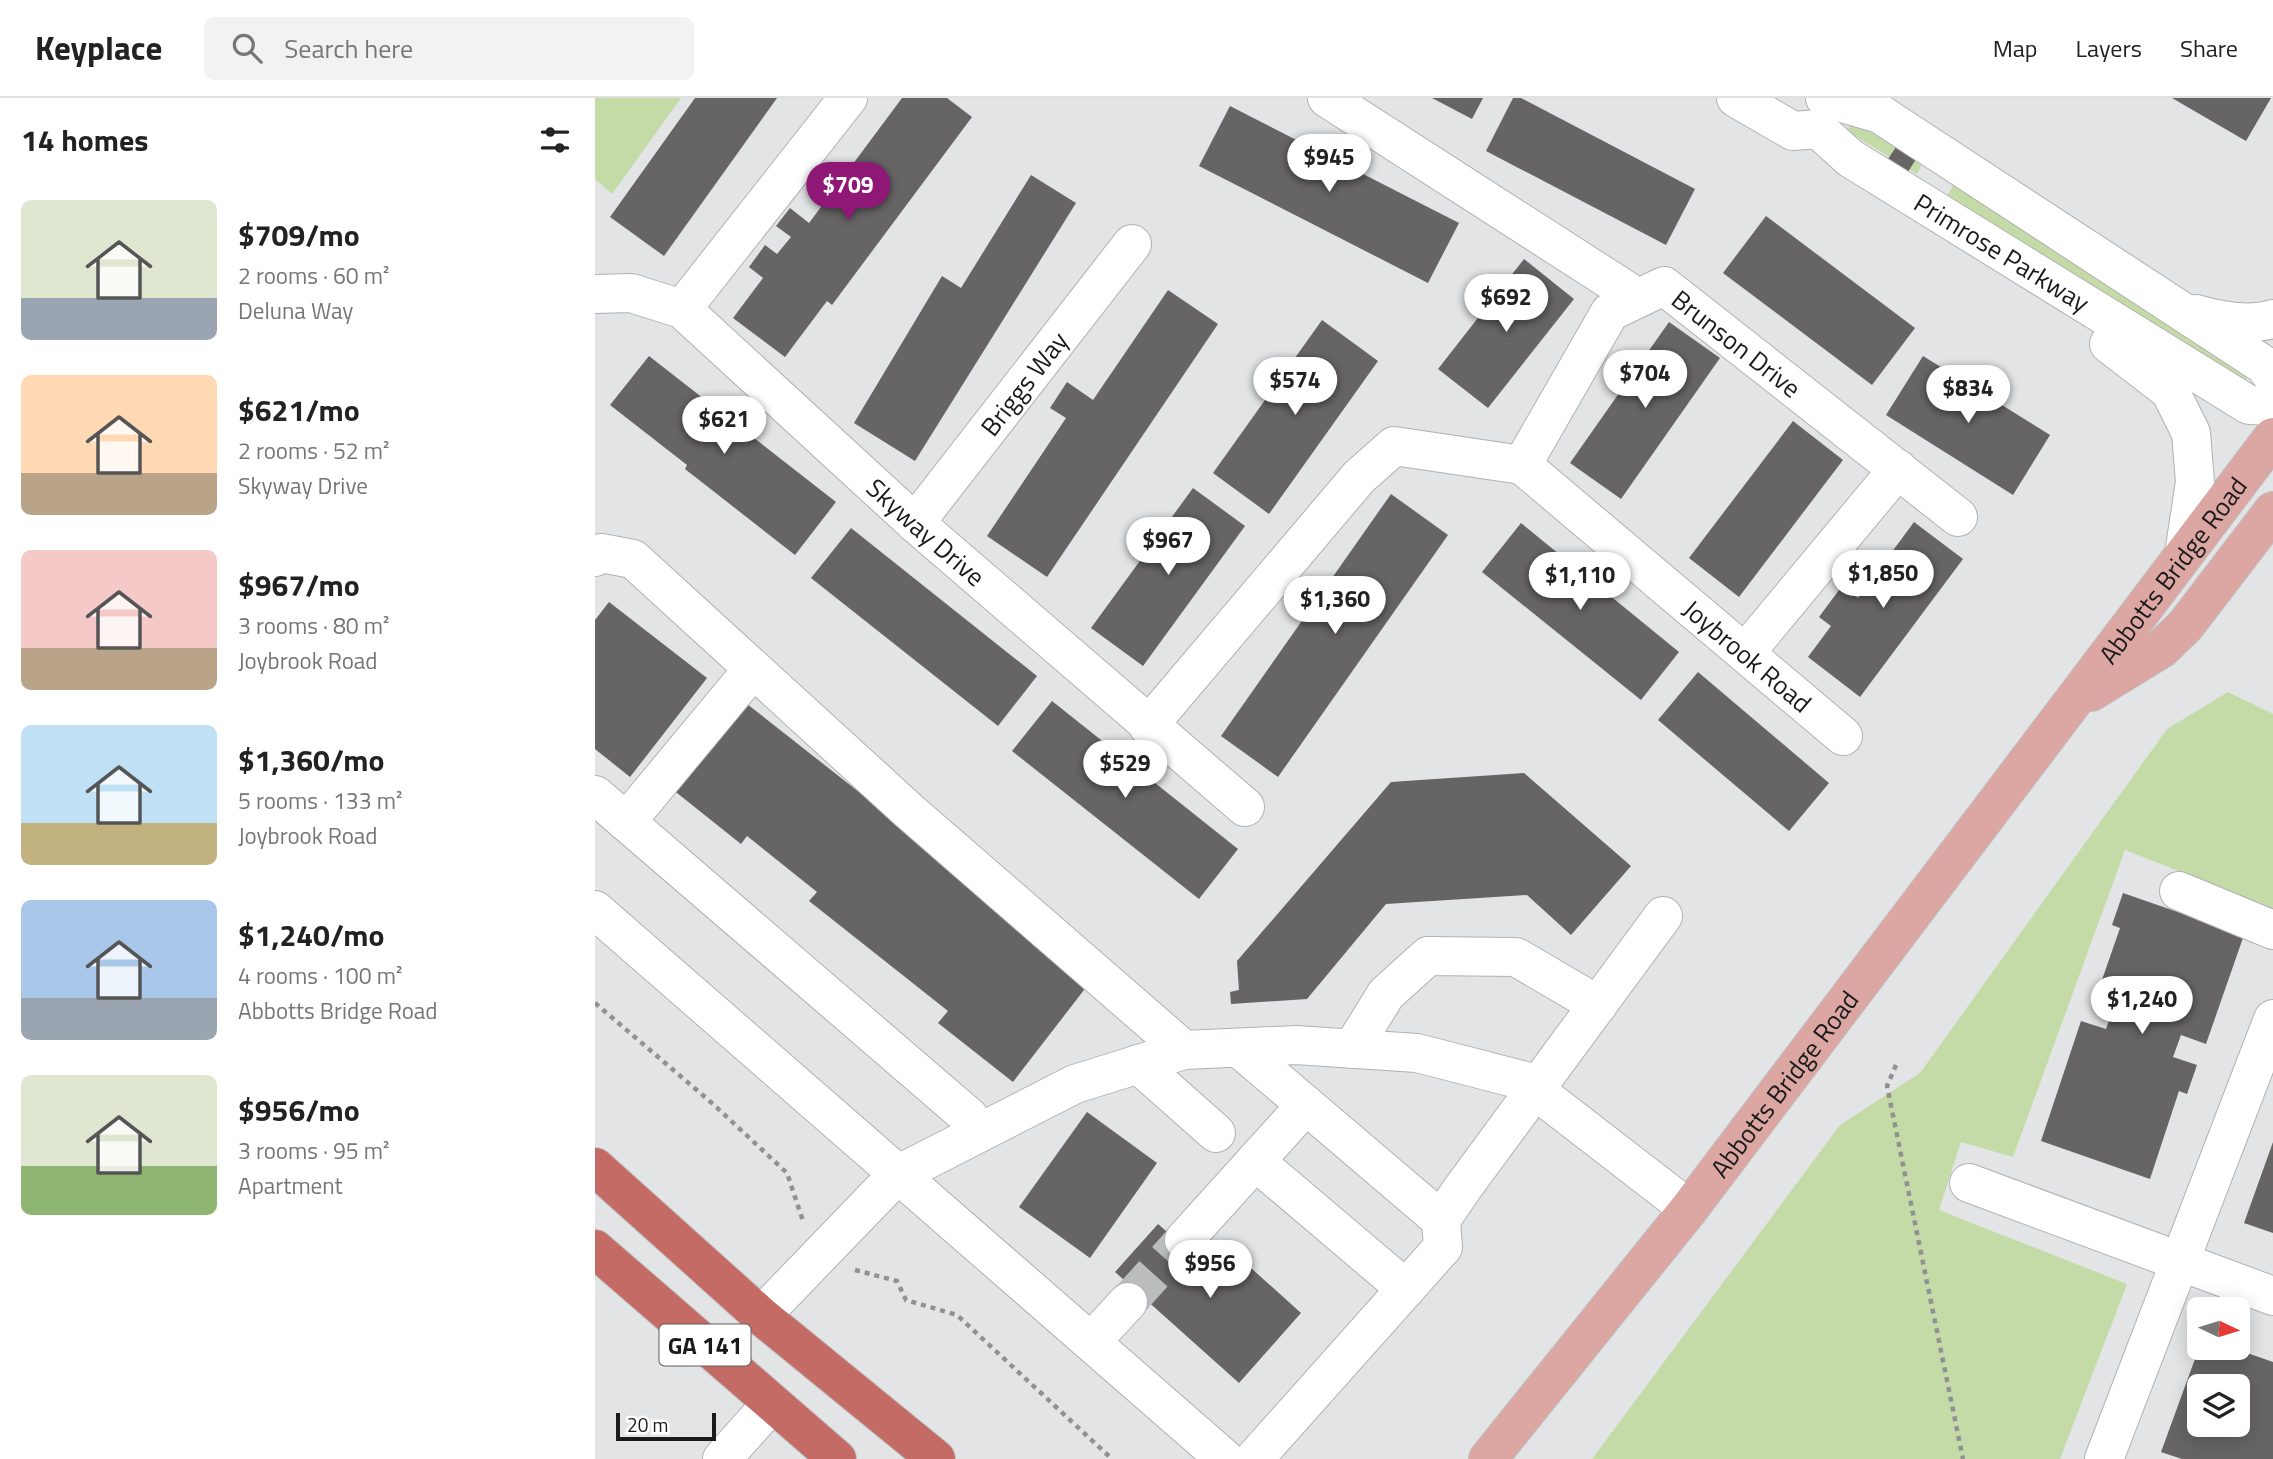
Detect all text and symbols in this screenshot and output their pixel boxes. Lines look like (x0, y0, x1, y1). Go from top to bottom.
search box (204, 17, 694, 80)
text: Keyplace (35, 23, 162, 73)
icon: search (228, 29, 266, 67)
text: Search here (284, 29, 413, 68)
text: Map (1993, 30, 2038, 66)
text: Layers (2076, 30, 2142, 66)
text: Share (2180, 30, 2238, 66)
text: 14 homes (21, 117, 148, 163)
icon: filters (536, 121, 574, 159)
pin: $945 (1288, 134, 1370, 194)
text: $945 (1303, 139, 1355, 174)
pin: $709 (807, 162, 889, 222)
text: $709 (822, 167, 874, 202)
street label: Primrose Parkway (1907, 183, 2097, 321)
text: $709/mo (238, 212, 360, 258)
icon: home (77, 228, 161, 312)
text: 2 rooms · 60 m² (238, 258, 389, 293)
pin: $692 (1465, 274, 1547, 334)
text: $692 (1480, 279, 1532, 314)
street label: Brunson Drive (1664, 280, 1810, 406)
text: Deluna Way (238, 293, 353, 328)
street label: Briggs Way (970, 323, 1077, 444)
pin: $704 (1604, 350, 1686, 410)
text: $704 (1619, 355, 1671, 390)
pin: $574 (1254, 358, 1336, 417)
text: $574 (1269, 362, 1321, 397)
pin: $834 (1927, 366, 2009, 425)
text: $834 (1942, 370, 1994, 405)
text: $621/mo (238, 387, 360, 433)
pin: $621 (683, 396, 765, 456)
text: $621 (698, 401, 750, 436)
icon: home (77, 403, 161, 487)
text: 2 rooms · 52 m² (238, 433, 389, 468)
text: Skyway Drive (238, 468, 368, 503)
street label: Abbotts Bridge Road (2089, 468, 2256, 672)
street label: Skyway Drive (858, 469, 994, 595)
pin: $967 (1127, 518, 1209, 577)
text: $967 (1142, 522, 1194, 557)
pin: $1,850 (1826, 550, 1940, 610)
pin: $1,110 (1523, 552, 1637, 612)
text: $1,850 (1848, 555, 1918, 590)
text: $1,110 (1545, 557, 1615, 592)
text: $967/mo (238, 562, 360, 608)
pin: $1,360 (1278, 576, 1392, 636)
icon: home (77, 578, 161, 662)
text: $1,360 (1300, 581, 1370, 616)
street label: Joybrook Road (1675, 590, 1821, 721)
text: 3 rooms · 80 m² (238, 608, 389, 643)
text: Joybrook Road (238, 643, 378, 678)
text: $1,360/mo (238, 737, 384, 783)
pin: $529 (1084, 740, 1166, 800)
text: $529 (1099, 745, 1151, 780)
icon: home (77, 753, 161, 837)
text: 5 rooms · 133 m² (238, 783, 402, 818)
text: Joybrook Road (238, 818, 378, 853)
text: $1,240/mo (238, 912, 384, 958)
icon: home (77, 928, 161, 1012)
text: 4 rooms · 100 m² (238, 958, 402, 993)
pin: $1,240 (2085, 976, 2199, 1036)
text: $1,240 (2107, 981, 2177, 1016)
street label: Abbotts Bridge Road (1700, 982, 1867, 1185)
text: Abbotts Bridge Road (238, 993, 437, 1028)
text: $956/mo (238, 1087, 360, 1133)
icon: home (77, 1103, 161, 1187)
text: 3 rooms · 95 m² (238, 1133, 389, 1168)
text: Apartment (238, 1168, 343, 1203)
pin: $956 (1169, 1240, 1251, 1300)
text: $956 (1184, 1245, 1236, 1280)
north arrow (2187, 1297, 2251, 1360)
map controls (2187, 1297, 2250, 1437)
road number: GA 141 (659, 1324, 751, 1366)
button: layers (2187, 1374, 2250, 1437)
scale bar (616, 1410, 716, 1442)
text: 20 m (627, 1410, 668, 1439)

